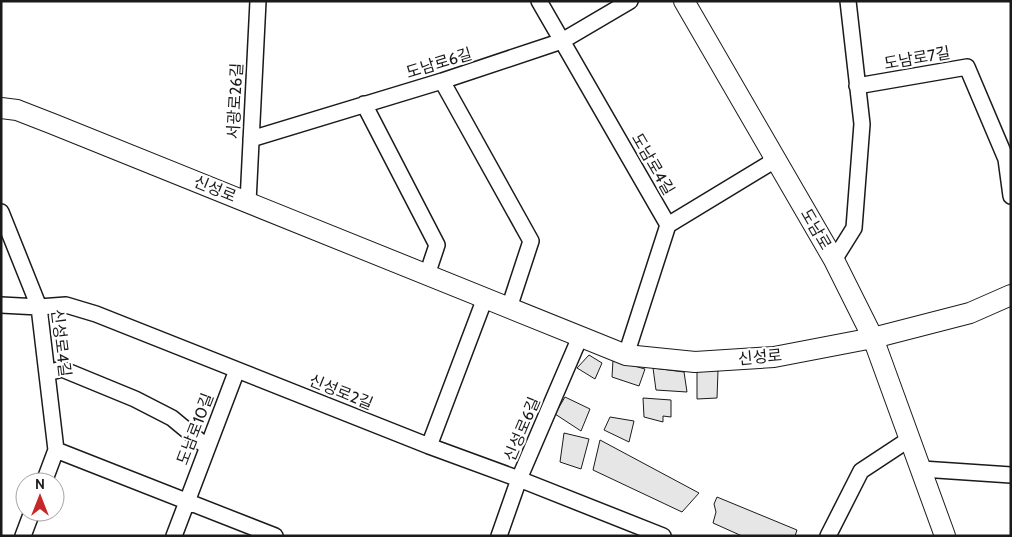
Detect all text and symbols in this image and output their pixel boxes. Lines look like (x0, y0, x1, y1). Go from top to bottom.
street label: 도남로7길 (882, 43, 952, 73)
street label: 도남로6길 (404, 44, 474, 82)
street label: 서광로26길 (224, 62, 246, 140)
street label: 도남로4길 (628, 130, 678, 198)
street label: 신성로 (191, 172, 239, 206)
street label: 도남로 (797, 205, 835, 253)
street label: 신성로4길 (47, 308, 75, 378)
street label: 신성로 (737, 346, 783, 368)
street label: 신성로2길 (306, 371, 376, 413)
street label: 도남로10길 (173, 390, 217, 468)
street label: 신성로6길 (500, 394, 544, 464)
north arrow (15, 472, 65, 522)
text: N (35, 475, 45, 493)

